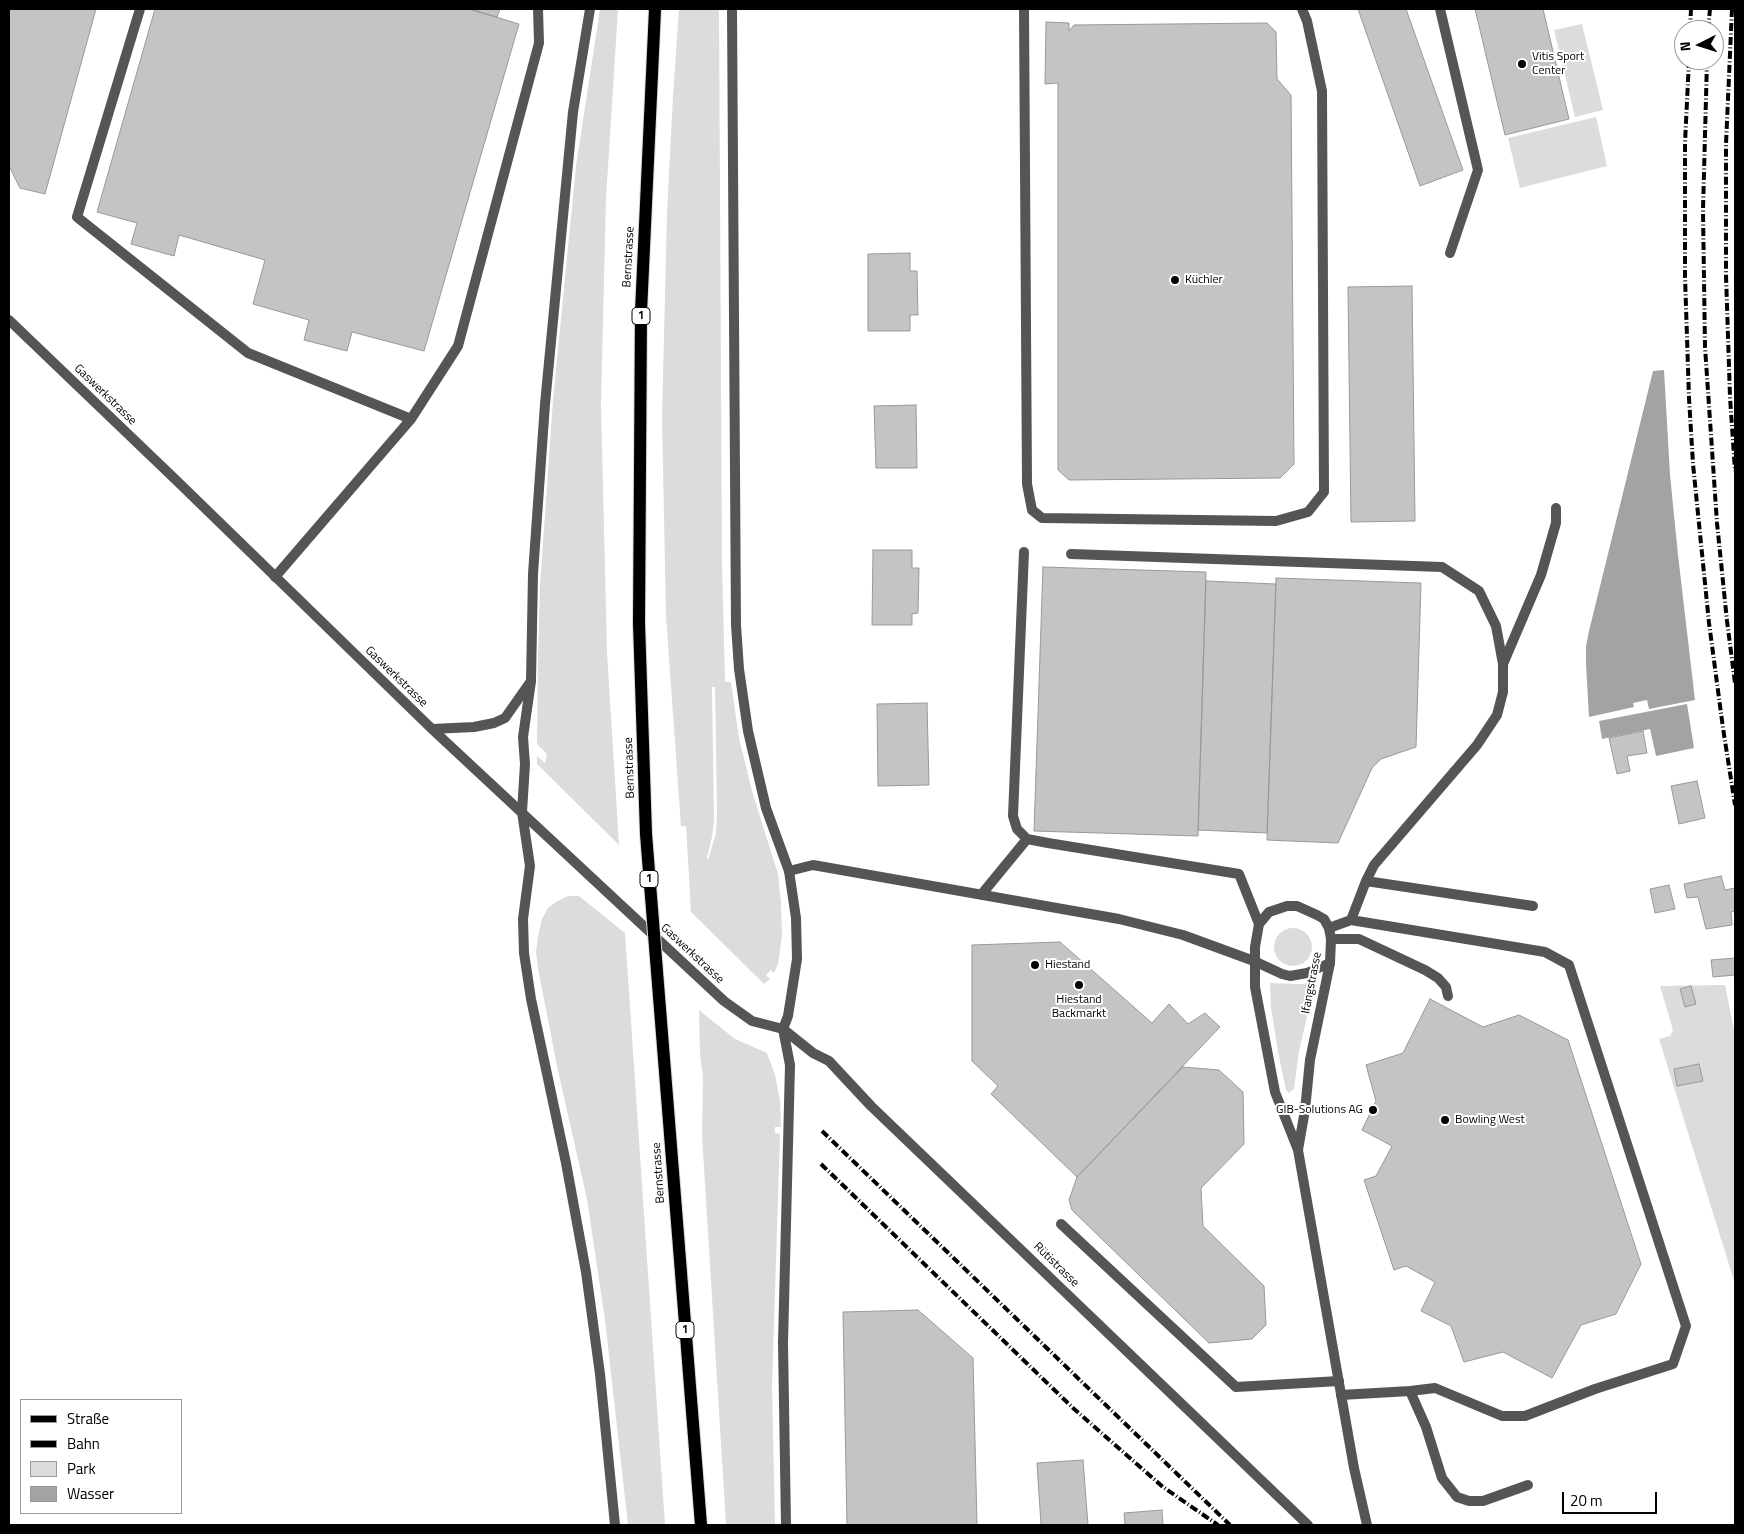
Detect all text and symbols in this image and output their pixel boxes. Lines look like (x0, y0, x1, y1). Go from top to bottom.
north arrow (1674, 20, 1724, 70)
text: N (1674, 41, 1695, 52)
place label: Vitis Sport Center (1532, 50, 1584, 78)
marker: Vitis Sport Center (1516, 58, 1528, 70)
street label: Bernstrasse (620, 226, 638, 288)
place label: Küchler (1185, 273, 1223, 287)
marker: Küchler (1169, 274, 1181, 286)
road number: 1 (632, 308, 650, 324)
street label: Gaswerkstrasse (71, 362, 139, 428)
street label: Gaswerkstrasse (362, 644, 430, 710)
street label: Bernstrasse (622, 737, 638, 799)
road number: 1 (640, 871, 658, 888)
street label: Gaswerkstrasse (657, 921, 727, 987)
street label: Ifangstrasse (1299, 951, 1325, 1015)
place label: Hiestand (1045, 958, 1090, 972)
marker: Hiestand (1029, 959, 1041, 971)
marker: Hiestand Backmarkt (1073, 979, 1085, 991)
place label: Hiestand Backmarkt (1052, 993, 1106, 1021)
place label: GIB-Solutions AG (1276, 1103, 1363, 1117)
marker: GIB-Solutions AG (1367, 1104, 1379, 1116)
place label: Bowling West (1455, 1113, 1525, 1127)
marker: Bowling West (1439, 1114, 1451, 1126)
street label: Bernstrasse (650, 1142, 668, 1204)
street label: Rütistrasse (1030, 1240, 1082, 1290)
road number: 1 (676, 1322, 694, 1338)
legend (20, 1399, 182, 1514)
text: Straße (67, 1407, 109, 1430)
text: Bahn (67, 1432, 100, 1455)
text: Park (67, 1457, 96, 1480)
text: Wasser (67, 1482, 114, 1505)
scale bar (1564, 1482, 1659, 1514)
text: 20 m (1570, 1489, 1603, 1512)

